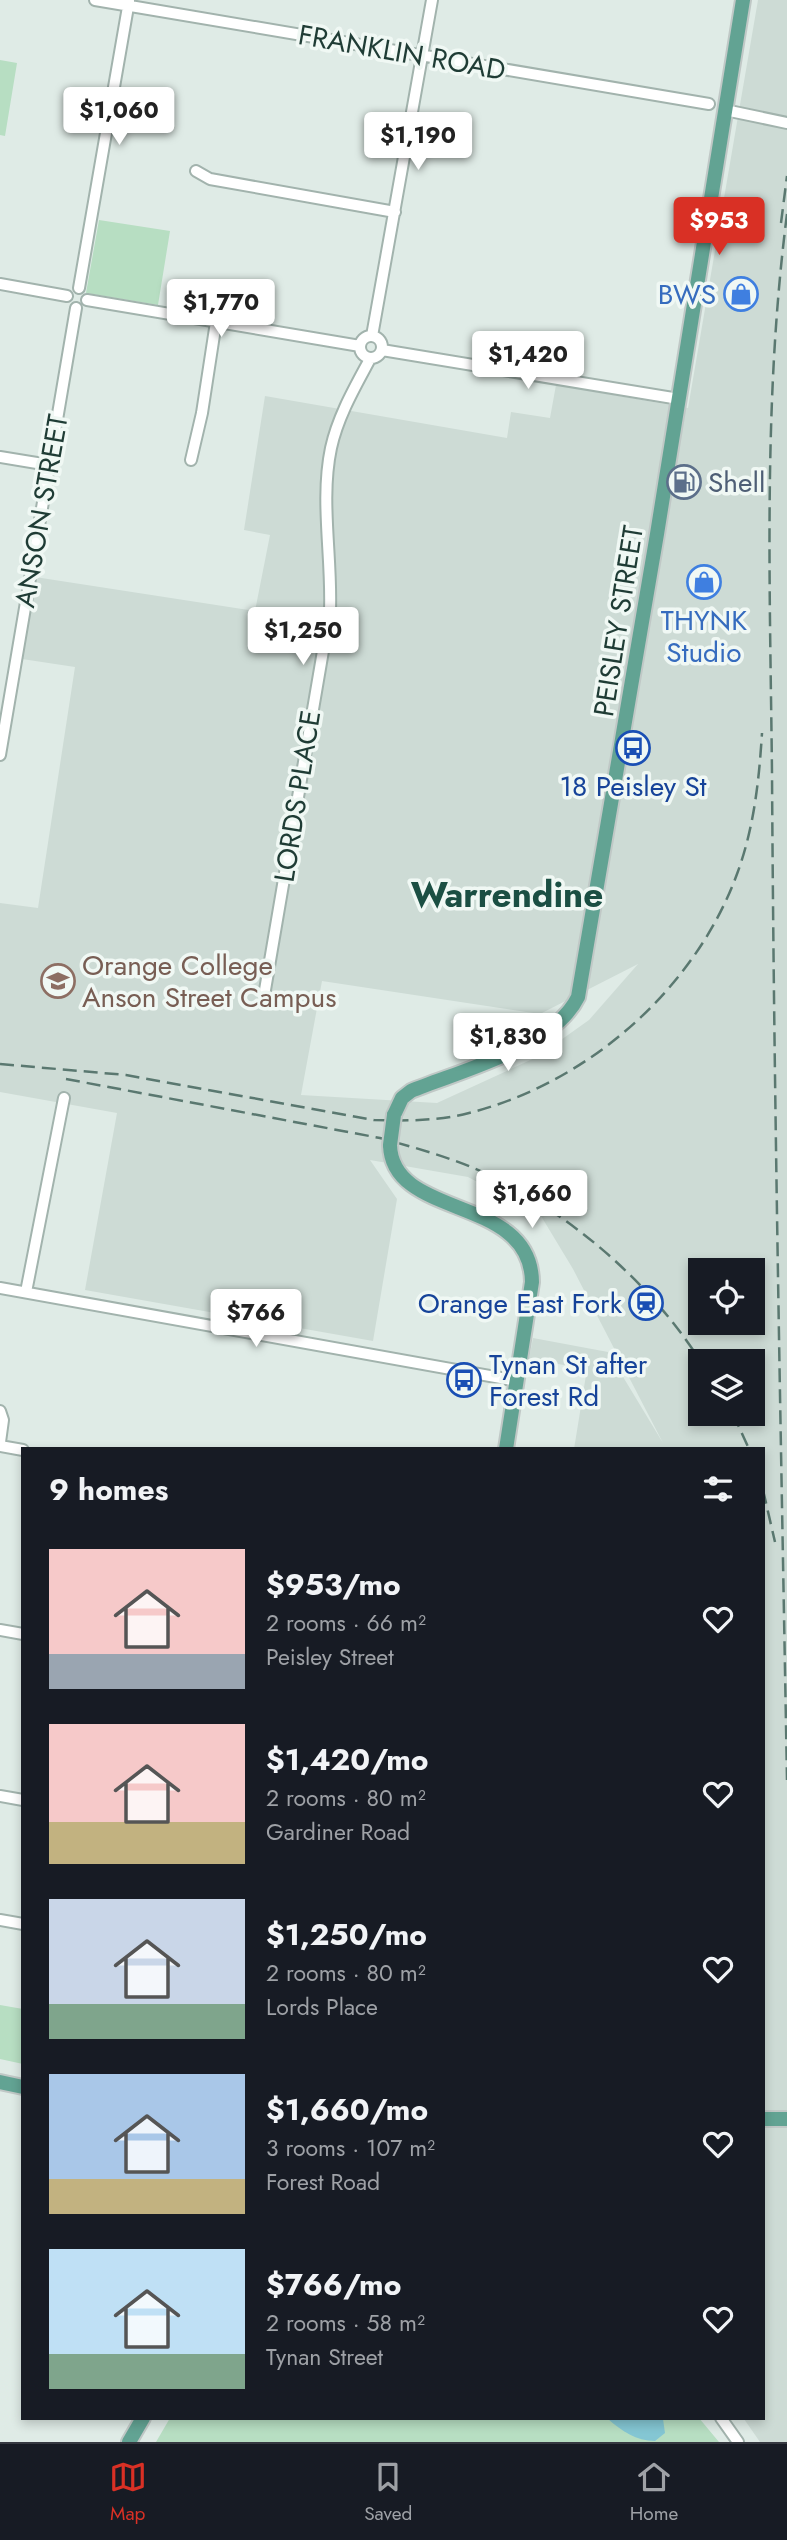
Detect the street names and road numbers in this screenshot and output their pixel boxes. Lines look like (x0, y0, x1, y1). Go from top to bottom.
street label: FRANKLIN ROAD (295, 14, 509, 91)
street label: ANSON STREET (4, 411, 79, 611)
street label: PEISLEY STREET (583, 523, 654, 720)
street label: LORDS PLACE (264, 707, 331, 885)

